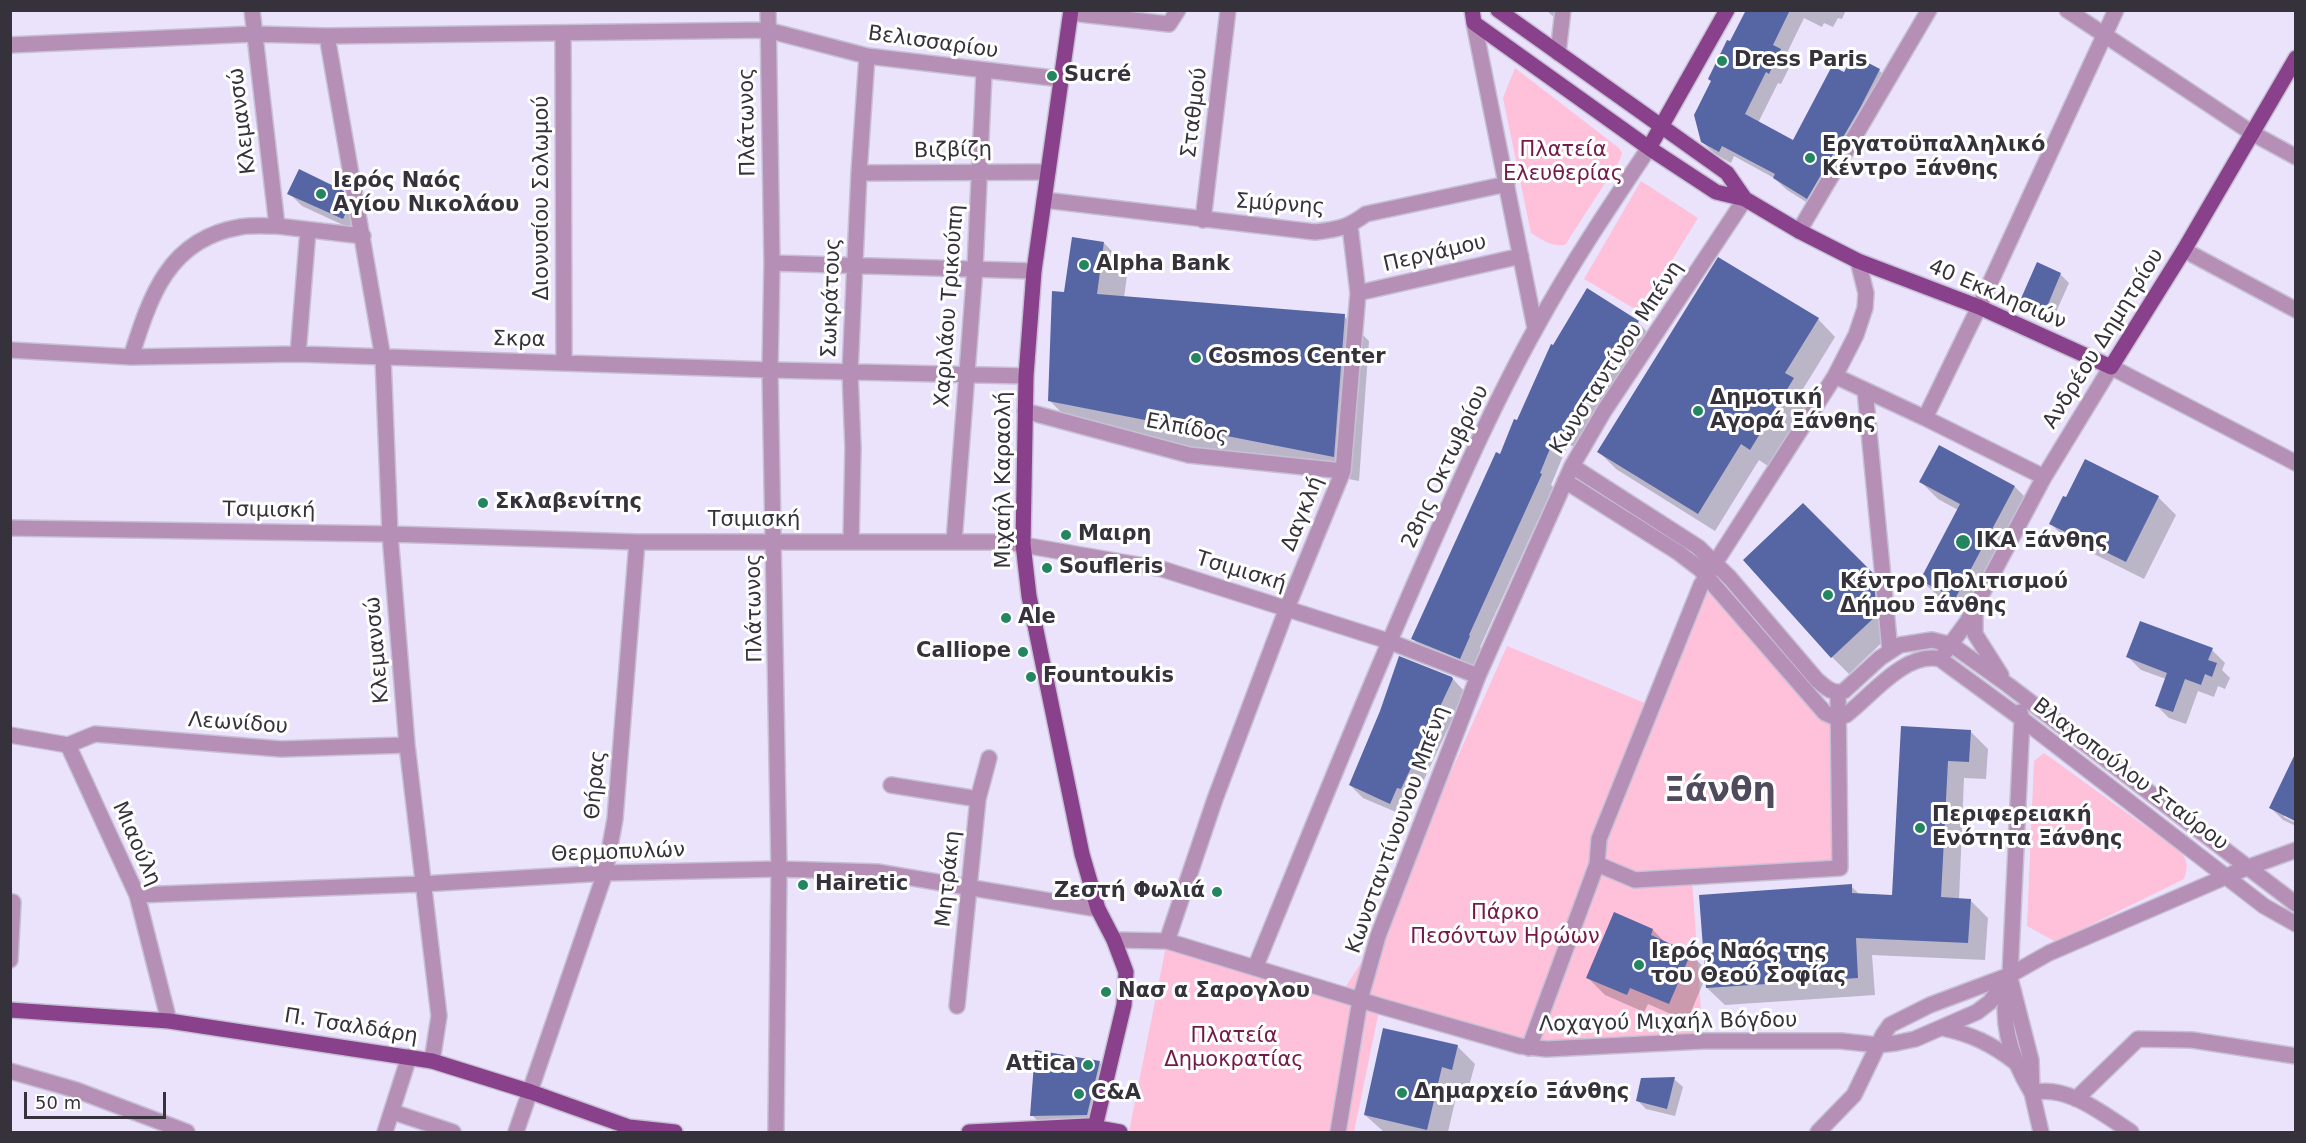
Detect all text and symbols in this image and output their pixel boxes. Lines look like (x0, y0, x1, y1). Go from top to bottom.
street label: Βελισσαρίου (866, 21, 1000, 65)
place label: Dress Paris (1734, 48, 1867, 74)
marker: Dress Paris (1715, 54, 1729, 68)
place label: Sucré (1064, 63, 1131, 89)
street label: Κλεμανσώ (224, 66, 262, 176)
street label: Σταθμού (1177, 66, 1213, 160)
street label: Πλάτωνος (734, 67, 762, 177)
marker: Sucré (1045, 69, 1059, 83)
street label: Διονυσίου Σολωμού (530, 96, 556, 300)
place label: Εργατοϋπαλληλικό Κέντρο Ξάνθης (1822, 133, 2046, 183)
street label: Βιζβίζη (914, 138, 992, 164)
park label: Πλατεία Ελευθερίας (1503, 138, 1623, 188)
marker: Εργατοϋπαλληλικό Κέντρο Ξάνθης (1803, 151, 1817, 165)
place label: Ιερός Ναός Αγίου Νικολάου (333, 169, 519, 219)
marker: Ιερός Ναός Αγίου Νικολάου (314, 187, 328, 201)
street label: Σμύρνης (1234, 189, 1326, 221)
street label: Χαριλάου Τρικούπη (930, 204, 970, 408)
street label: Περγάμου (1381, 230, 1489, 278)
street label: Σωκράτους (817, 237, 847, 359)
street label: Ανδρέου Δημητρίου (2038, 244, 2170, 434)
place label: Alpha Bank (1096, 252, 1230, 278)
street label: 40 Εκκλησιών (1924, 255, 2070, 335)
street label: Κωνσταντίνου Μπένη (1545, 257, 1689, 459)
marker: Alpha Bank (1077, 258, 1091, 272)
street label: Σκρα (492, 327, 546, 353)
place label: Cosmos Center (1208, 345, 1386, 371)
marker: Cosmos Center (1189, 351, 1203, 365)
street label: 28ης Οκτωβρίου (1397, 381, 1495, 553)
place label: Δημοτική Αγορά Ξάνθης (1710, 386, 1876, 436)
street label: Μιχαήλ Καραολή (992, 392, 1018, 568)
marker: Δημοτική Αγορά Ξάνθης (1691, 404, 1705, 418)
street label: Ελπίδος (1144, 409, 1230, 449)
street label: Δαγκλή (1277, 473, 1329, 555)
place label: Σκλαβενίτης (495, 490, 642, 516)
marker: Σκλαβενίτης (476, 496, 490, 510)
street label: Τσιμισκή (222, 498, 316, 524)
street label: Τσιμισκή (708, 508, 800, 534)
place label: Μαιρη (1078, 522, 1151, 548)
marker: Μαιρη (1059, 528, 1073, 542)
place label: ΙΚΑ Ξάνθης (1976, 529, 2107, 555)
marker: ΙΚΑ Ξάνθης (1954, 533, 1972, 551)
street label: Τσιμισκή (1193, 546, 1289, 598)
street label: Πλάτωνος (741, 553, 769, 663)
place label: Soufleris (1059, 555, 1163, 581)
marker: Soufleris (1040, 561, 1054, 575)
place label: Κέντρο Πολιτισμού Δήμου Ξάνθης (1840, 570, 2068, 620)
marker: Κέντρο Πολιτισμού Δήμου Ξάνθης (1821, 588, 1835, 602)
street label: Κλεμανσώ (361, 595, 395, 705)
place label: Ale (1018, 605, 1056, 631)
marker: Ale (999, 611, 1013, 625)
place label: Calliope (916, 639, 1011, 665)
marker: Calliope (1016, 645, 1030, 659)
place label: Fountoukis (1043, 664, 1174, 690)
marker: Fountoukis (1024, 670, 1038, 684)
street label: Βλαχοπούλου Σταύρου (2028, 693, 2232, 857)
street label: Κωνσταντίνουνου Μπένη (1341, 703, 1455, 957)
street label: Λεωνίδου (187, 708, 289, 740)
street label: Θήρας (580, 749, 612, 821)
district label: Ξάνθη (1664, 772, 1776, 812)
street label: Μιαούλη (106, 798, 166, 890)
place label: Περιφερειακή Ενότητα Ξάνθης (1932, 803, 2122, 853)
marker: Περιφερειακή Ενότητα Ξάνθης (1913, 821, 1927, 835)
street label: Μητράκη (931, 829, 967, 929)
street label: Θερμοπυλών (551, 838, 685, 868)
place label: Hairetic (815, 872, 908, 898)
marker: Hairetic (796, 878, 810, 892)
place label: Ζεστή Φωλιά (1054, 879, 1205, 905)
marker: Ζεστή Φωλιά (1210, 885, 1224, 899)
park label: Πάρκο Πεσόντων Ηρώων (1410, 901, 1600, 951)
place label: Ιερός Ναός της του Θεού Σοφίας (1651, 940, 1846, 990)
marker: Ιερός Ναός της του Θεού Σοφίας (1632, 958, 1646, 972)
place label: Νασ α Σαρογλου (1118, 979, 1310, 1005)
marker: Νασ α Σαρογλου (1099, 985, 1113, 999)
street label: Π. Τσαλδάρη (282, 1004, 420, 1050)
street label: Λοχαγού Μιχαήλ Βόγδου (1539, 1008, 1797, 1038)
park label: Πλατεία Δημοκρατίας (1164, 1024, 1304, 1074)
place label: Attica (1006, 1052, 1076, 1078)
marker: Attica (1081, 1058, 1095, 1072)
scale bar (27, 1080, 170, 1118)
place label: Δημαρχείο Ξάνθης (1414, 1080, 1629, 1106)
place label: C&A (1091, 1081, 1141, 1107)
marker: Δημαρχείο Ξάνθης (1395, 1086, 1409, 1100)
marker: C&A (1072, 1087, 1086, 1101)
text: 50 m (35, 1092, 81, 1113)

